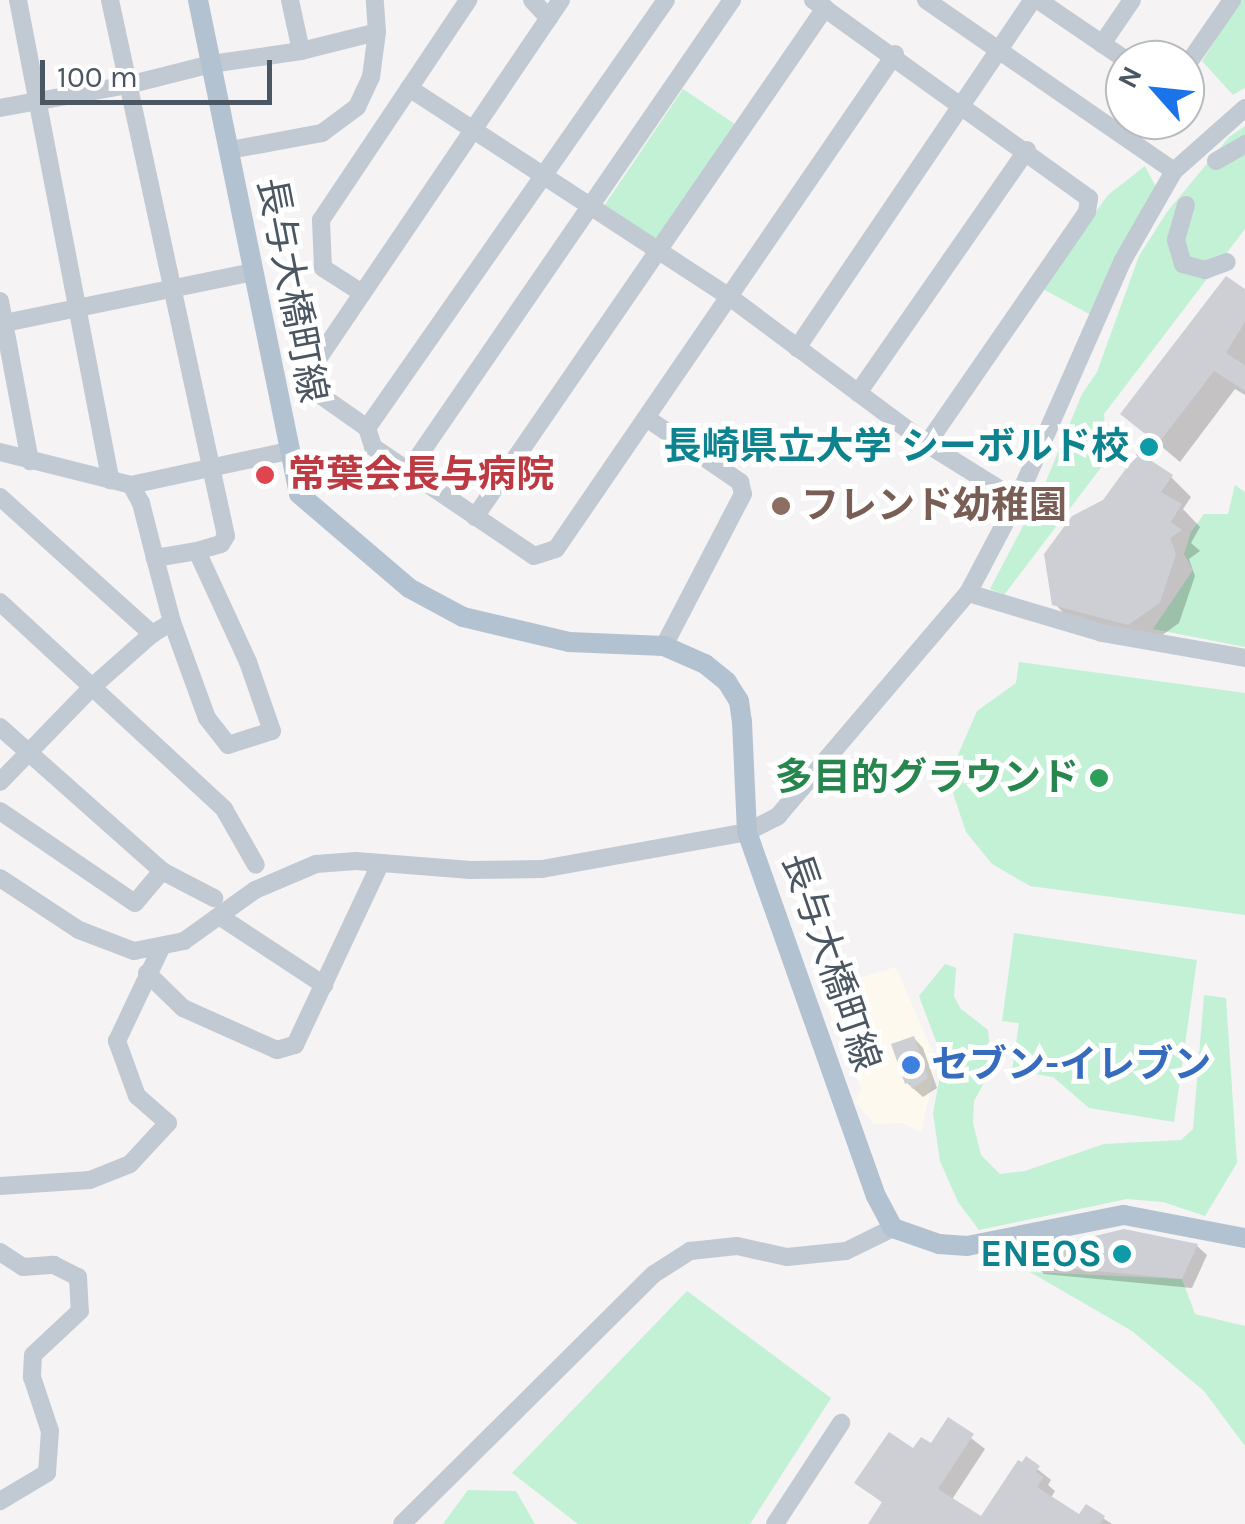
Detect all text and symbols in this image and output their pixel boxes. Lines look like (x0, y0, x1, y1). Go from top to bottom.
scale bar (45, 40, 278, 102)
north arrow (1105, 40, 1205, 140)
text: 100 m (57, 59, 138, 95)
text: N (1110, 61, 1149, 94)
street label: 長与大橋町線 (248, 174, 336, 406)
place label: 長崎県立大学 シーボルド校 (663, 424, 1129, 470)
marker: 長崎県立大学 シーボルド校 (1138, 436, 1160, 458)
place label: 常葉会長与病院 (288, 452, 554, 498)
marker: 常葉会長与病院 (252, 462, 278, 488)
place label: フレンド幼稚園 (801, 483, 1067, 529)
marker: フレンド幼稚園 (770, 495, 792, 517)
place label: 多目的グラウンド (775, 755, 1079, 801)
marker: 多目的グラウンド (1088, 767, 1110, 789)
street label: 長与大橋町線 (772, 847, 890, 1077)
place label: セブン-イレブン (931, 1042, 1211, 1088)
marker: セブン-イレブン (900, 1054, 922, 1076)
place label: ENEOS (980, 1231, 1102, 1277)
marker: ENEOS (1111, 1243, 1133, 1265)

